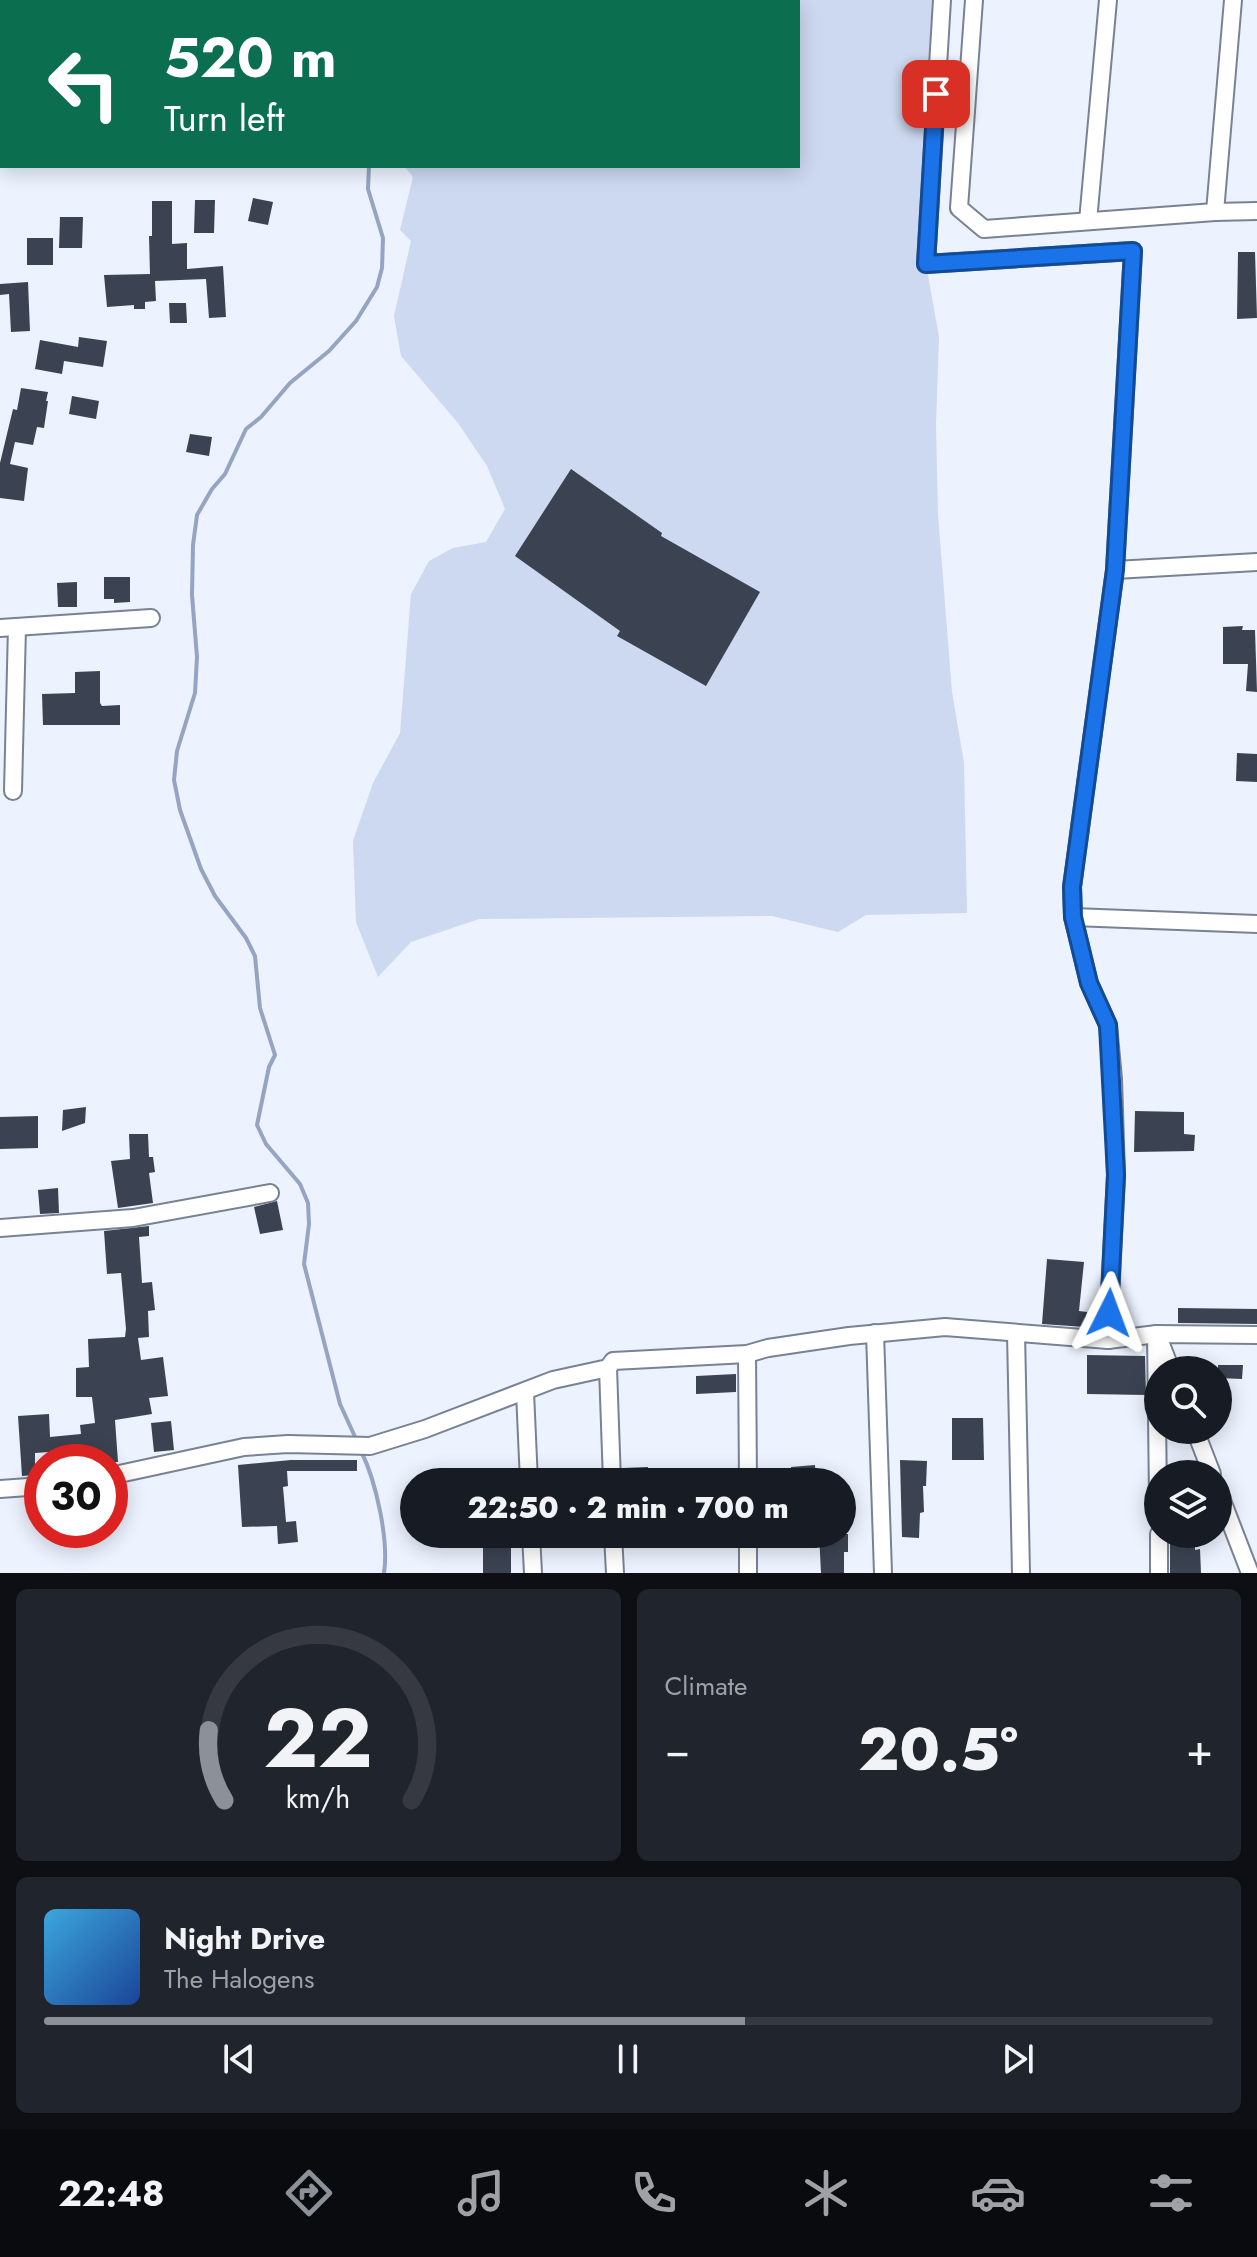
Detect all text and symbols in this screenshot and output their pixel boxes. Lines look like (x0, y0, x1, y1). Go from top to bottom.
text: 520 m (164, 17, 337, 98)
icon: left (32, 32, 136, 136)
pin (902, 60, 970, 128)
icon: arrive (914, 72, 958, 116)
text: Turn left (164, 92, 285, 144)
position arrow (1067, 1271, 1151, 1355)
map controls (1144, 1356, 1232, 1548)
button: search (1144, 1356, 1232, 1444)
speed limit sign: 30 (24, 1444, 128, 1548)
button: layers (1144, 1460, 1232, 1548)
text: 22:50 · 2 min · 700 m (467, 1486, 789, 1529)
text: Climate (665, 1667, 747, 1705)
text: 22 (264, 1678, 373, 1798)
text: 20.5° (858, 1706, 1018, 1793)
text: − (665, 1718, 690, 1782)
text: + (1186, 1718, 1213, 1782)
text: km/h (286, 1777, 351, 1819)
text: Night Drive (164, 1917, 325, 1960)
text: The Halogens (164, 1960, 315, 1998)
icon: previous (217, 2037, 261, 2081)
icon: pause (606, 2037, 650, 2081)
icon: next (996, 2037, 1040, 2081)
icon: directions (281, 2165, 337, 2221)
icon: music (453, 2165, 509, 2221)
icon: phone (626, 2165, 682, 2221)
icon: climate (798, 2165, 854, 2221)
icon: car (970, 2165, 1026, 2221)
icon: filters (1143, 2165, 1199, 2221)
text: 22:48 (58, 2167, 165, 2219)

